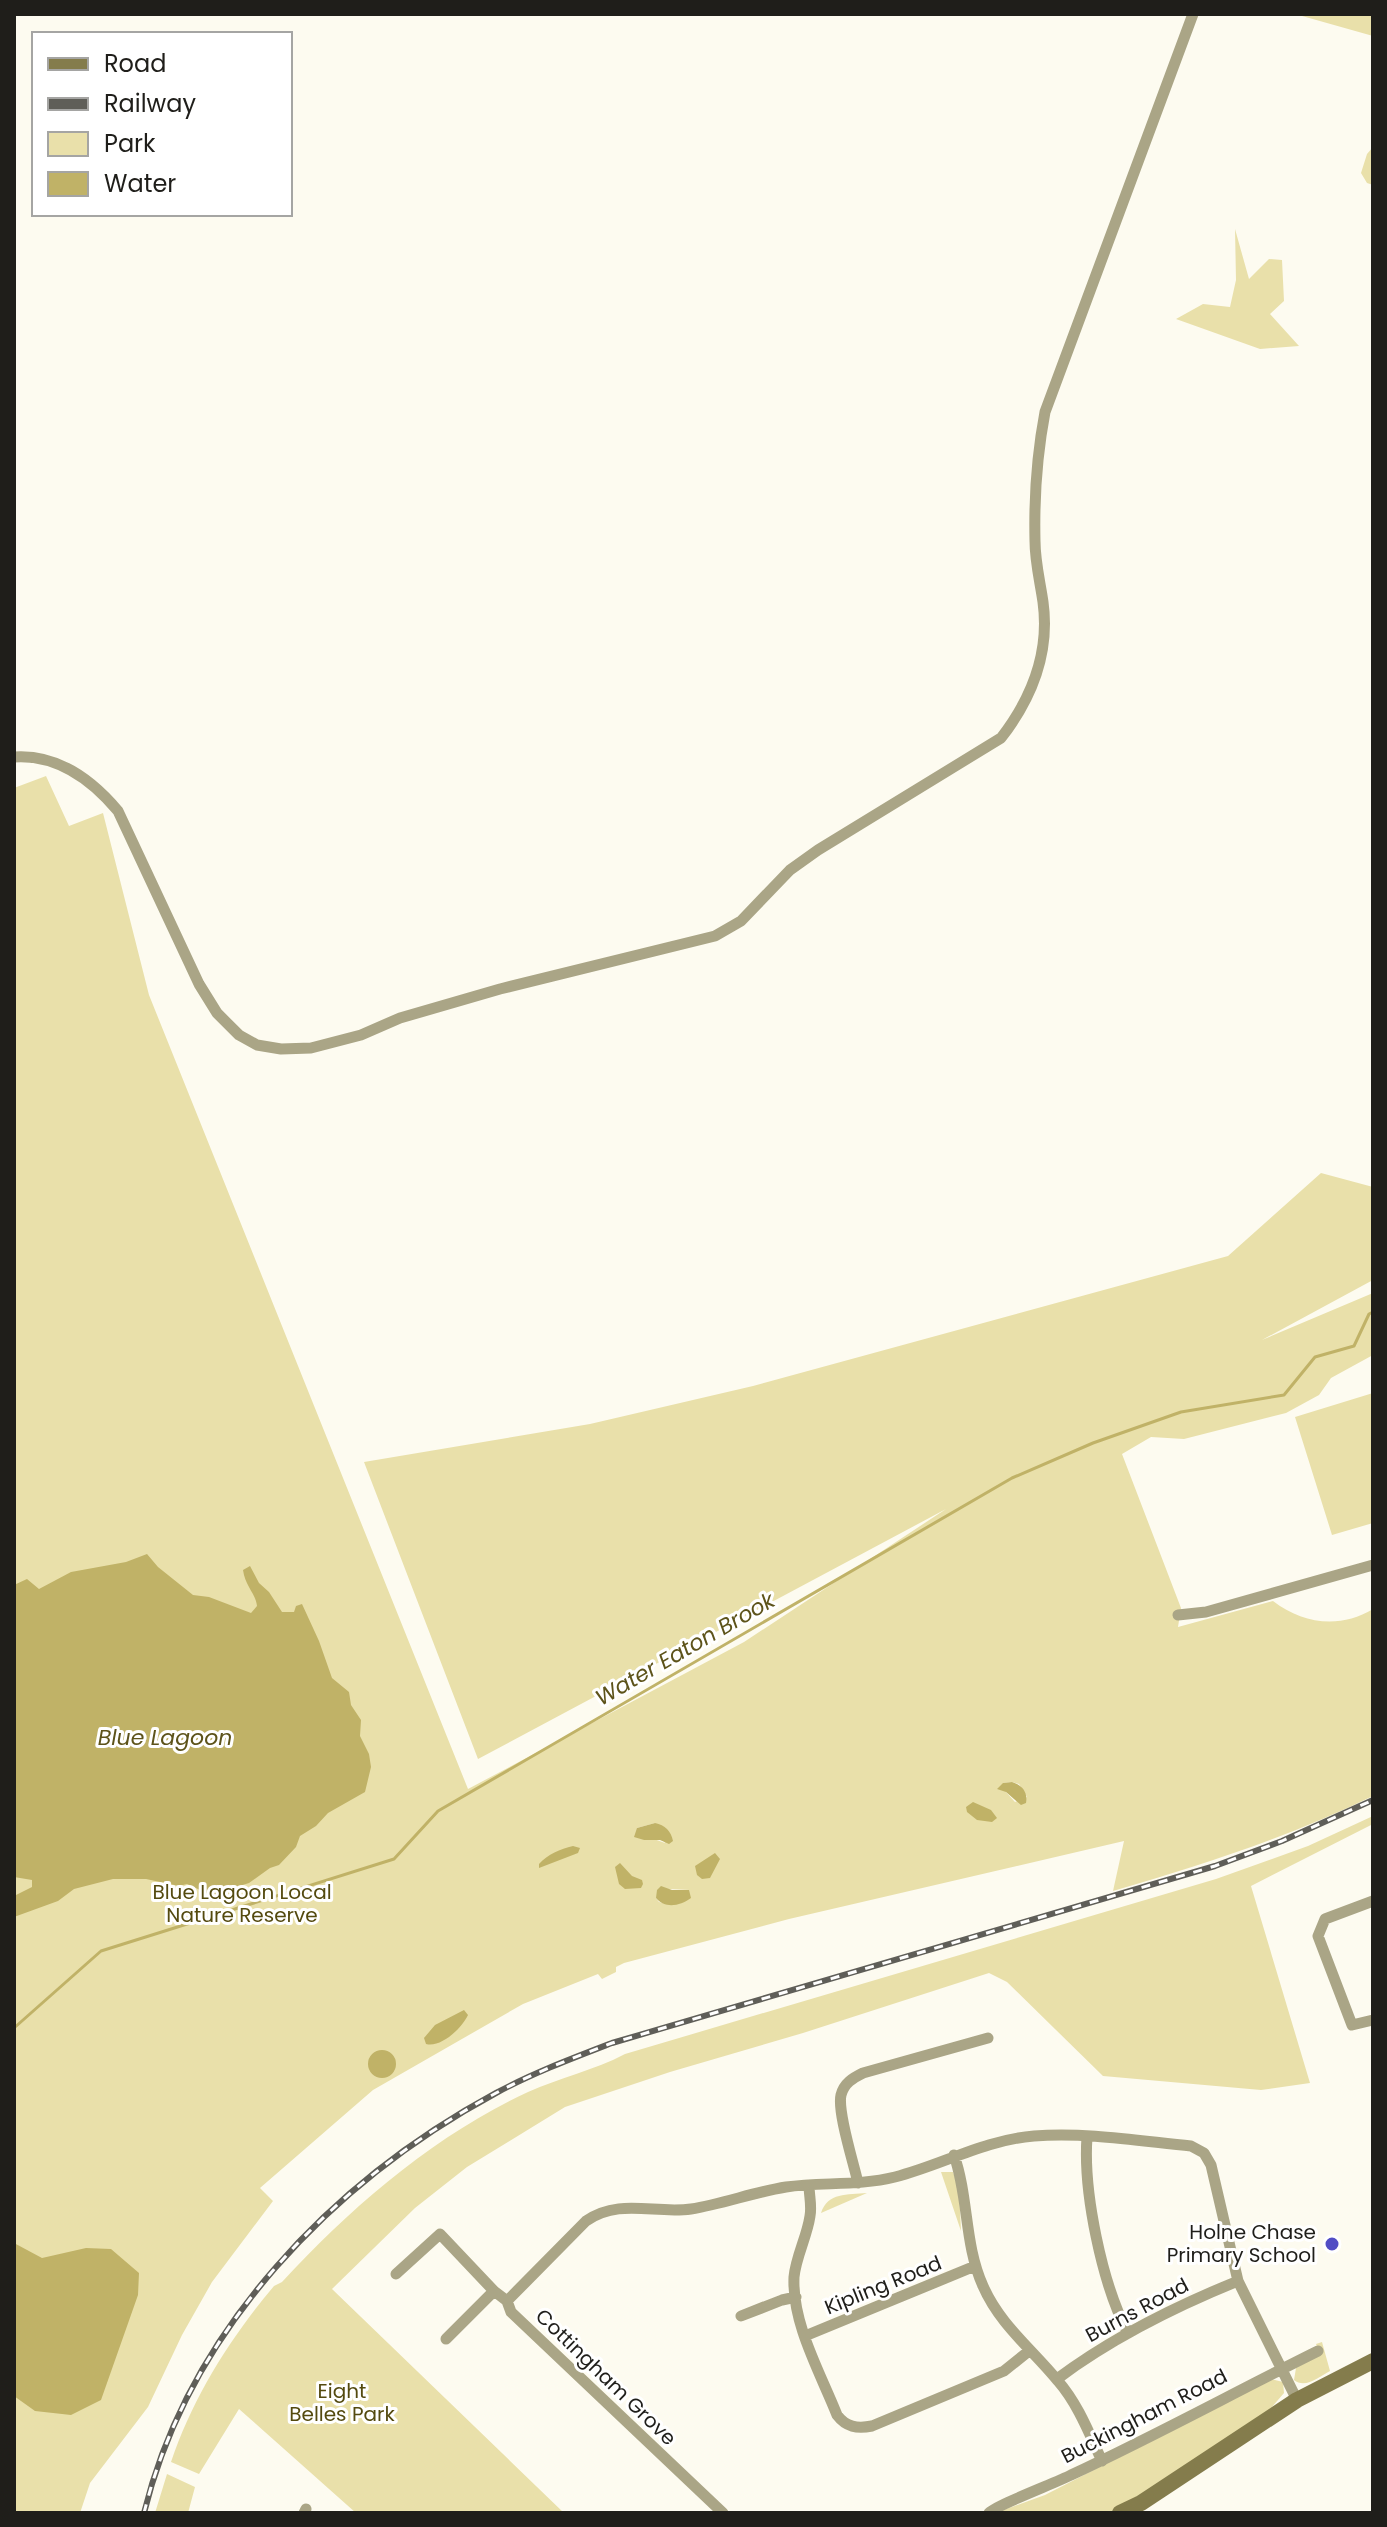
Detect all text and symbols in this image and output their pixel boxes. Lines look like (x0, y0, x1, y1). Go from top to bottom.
legend (32, 32, 292, 216)
text: Road (104, 47, 166, 80)
text: Railway (104, 87, 197, 120)
text: Park (104, 127, 156, 160)
text: Water (104, 167, 176, 200)
water label: Water Eaton Brook (589, 1584, 782, 1713)
water label: Blue Lagoon (98, 1722, 232, 1753)
park label: Blue Lagoon Local Nature Reserve (152, 1878, 332, 1929)
place label: Holne Chase Primary School (1167, 2218, 1316, 2269)
marker: Holne Chase Primary School (1323, 2235, 1341, 2253)
street label: Kipling Road (820, 2249, 946, 2321)
street label: Burns Road (1080, 2271, 1194, 2349)
street label: Cottingham Grove (529, 2302, 683, 2452)
street label: Buckingham Road (1056, 2362, 1232, 2470)
park label: Eight Belles Park (289, 2377, 395, 2428)

